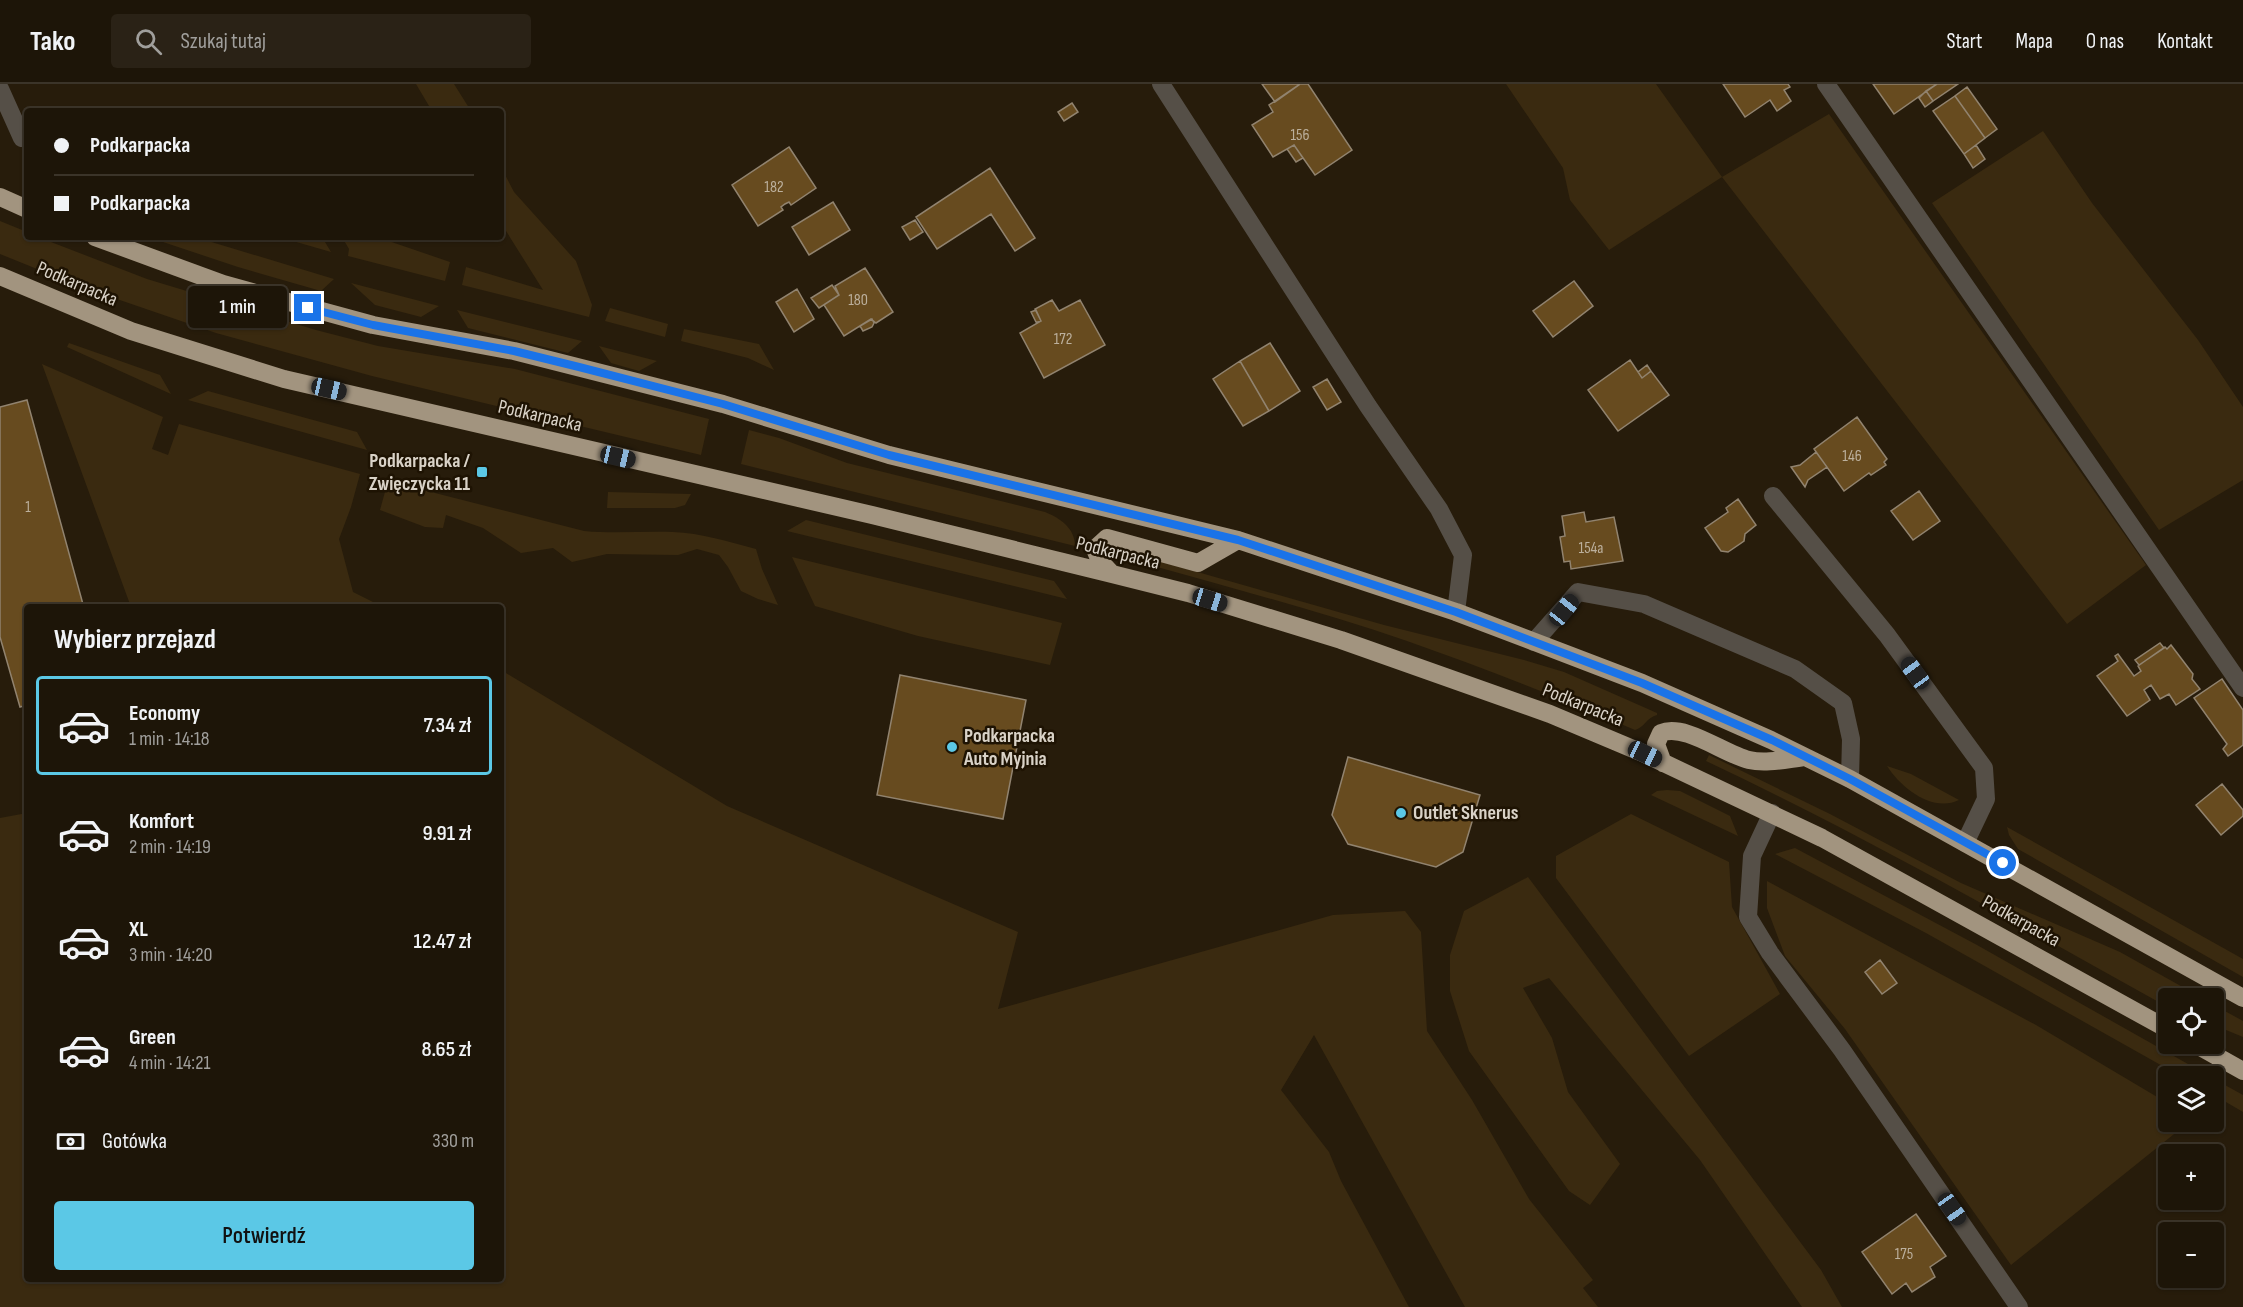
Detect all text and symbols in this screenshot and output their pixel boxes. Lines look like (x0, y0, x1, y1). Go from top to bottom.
search box (111, 14, 531, 68)
text: Tako (30, 25, 75, 58)
icon: search (132, 25, 165, 58)
text: Szukaj tutaj (180, 28, 266, 55)
text: Start (1946, 29, 1983, 54)
text: Mapa (2016, 29, 2053, 54)
text: O nas (2086, 29, 2124, 54)
text: Kontakt (2157, 29, 2213, 54)
house number: 156 (1290, 126, 1310, 145)
text: Podkarpacka (90, 132, 190, 159)
house number: 182 (764, 178, 784, 197)
text: Podkarpacka (90, 190, 190, 217)
street label: Podkarpacka (33, 256, 121, 312)
callout: 1 min (188, 287, 287, 329)
house number: 180 (848, 291, 868, 310)
route end (294, 294, 321, 321)
text: 1 min (219, 295, 256, 319)
house number: 172 (1054, 330, 1072, 349)
car (309, 376, 349, 402)
street label: Podkarpacka (496, 395, 584, 437)
car (598, 444, 638, 470)
house number: 146 (1842, 447, 1862, 466)
place label: Podkarpacka / Zwięczycka 11 (369, 449, 470, 496)
marker: Podkarpacka / Zwięczycka 11 (475, 465, 489, 479)
house number: 1 (25, 498, 31, 517)
street label: Podkarpacka (1074, 531, 1162, 575)
house number: 154a (1579, 539, 1603, 558)
car (1190, 586, 1230, 614)
car (1546, 590, 1582, 630)
text: Wybierz przejazd (54, 624, 216, 656)
car (1897, 653, 1933, 693)
street label: Podkarpacka (1539, 678, 1627, 732)
icon: car (57, 699, 111, 753)
text: Economy (129, 700, 200, 727)
text: 7.34 zł (424, 712, 471, 739)
place label: Podkarpacka Auto Myjnia (963, 724, 1055, 771)
text: 1 min · 14:18 (129, 727, 210, 751)
car (1625, 738, 1665, 770)
marker: Podkarpacka Auto Myjnia (945, 740, 959, 754)
place label: Outlet Sknerus (1413, 801, 1519, 825)
marker: Outlet Sknerus (1394, 806, 1408, 820)
icon: car (57, 807, 111, 861)
text: Komfort (129, 808, 194, 835)
text: 9.91 zł (423, 820, 471, 847)
text: 2 min · 14:19 (129, 835, 211, 859)
route start (1989, 849, 2016, 876)
street label: Podkarpacka (1978, 890, 2064, 952)
icon: car (57, 915, 111, 969)
text: XL (129, 916, 148, 943)
text: 12.47 zł (414, 928, 471, 955)
text: 3 min · 14:20 (129, 943, 212, 967)
map controls (2158, 988, 2224, 1288)
button: locate (2158, 988, 2224, 1054)
icon: car (57, 1023, 111, 1077)
text: Green (129, 1024, 176, 1051)
text: 8.65 zł (421, 1036, 471, 1063)
text: 4 min · 14:21 (129, 1051, 210, 1075)
button: layers (2158, 1066, 2224, 1132)
icon: cash (54, 1125, 87, 1158)
text: Gotówka (102, 1128, 167, 1155)
text: 330 m (432, 1129, 474, 1153)
button: + (2158, 1144, 2224, 1210)
car (1934, 1189, 1970, 1229)
button: Potwierdź (54, 1201, 474, 1270)
button: − (2158, 1222, 2224, 1288)
house number: 175 (1895, 1245, 1913, 1264)

